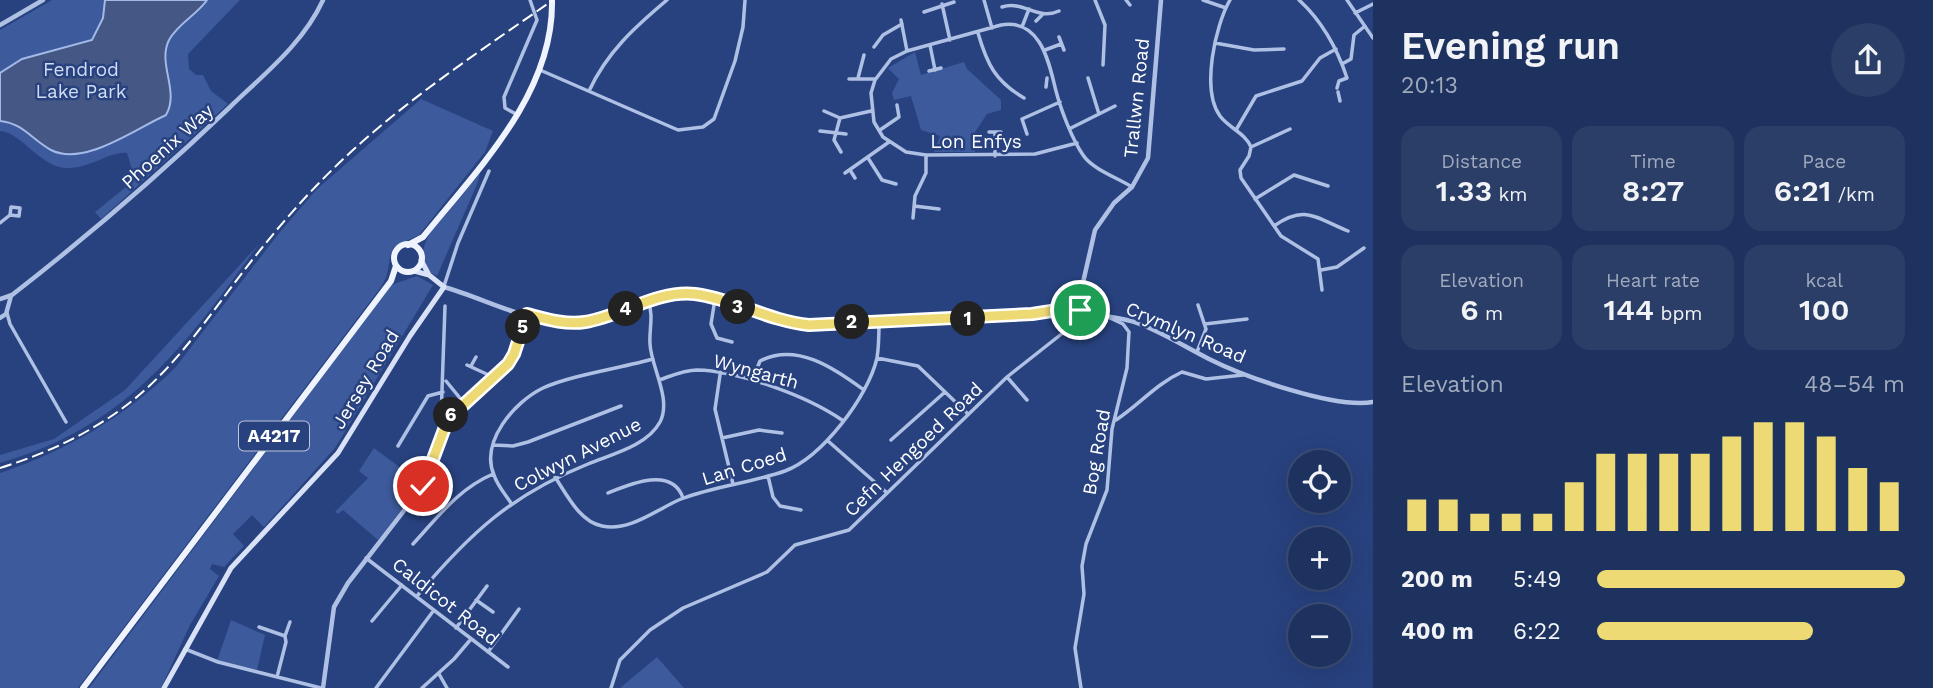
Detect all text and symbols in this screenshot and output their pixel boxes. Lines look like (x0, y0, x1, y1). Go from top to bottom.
button: share (1831, 23, 1905, 97)
text: Evening run (1401, 24, 1620, 68)
street label: Trallwn Road (1119, 37, 1154, 159)
park label: Fendrod Lake Park (36, 58, 127, 103)
text: 20:13 (1401, 72, 1458, 99)
street label: Phoenix Way (117, 99, 218, 194)
street label: Lon Enfys (930, 130, 1022, 153)
text: Distance (1441, 150, 1522, 173)
text: Time (1630, 150, 1676, 173)
text: Pace (1802, 150, 1846, 173)
text: 1.33 (1436, 173, 1492, 208)
text: 8:27 (1622, 173, 1684, 208)
text: 6:21 (1774, 173, 1831, 208)
text: km (1492, 183, 1527, 206)
text: /km (1831, 183, 1875, 206)
text: Elevation (1439, 269, 1524, 292)
text: Heart rate (1606, 269, 1700, 292)
text: kcal (1806, 269, 1843, 292)
pin (1050, 280, 1110, 340)
pin: 3 (720, 290, 756, 324)
icon: arrive (1061, 291, 1099, 329)
pin: 4 (608, 292, 644, 326)
text: 6 (1460, 292, 1479, 327)
text: 144 (1604, 292, 1654, 327)
text: 100 (1799, 292, 1850, 327)
text: 3 (732, 295, 743, 318)
text: 4 (619, 297, 632, 320)
street label: Crymlyn Road (1122, 297, 1249, 368)
pin: 1 (950, 302, 986, 336)
text: m (1479, 302, 1503, 325)
text: bpm (1654, 302, 1702, 325)
pin: 2 (834, 304, 870, 340)
text: 1 (963, 307, 972, 330)
pin: 5 (505, 310, 540, 344)
text: 2 (846, 310, 857, 333)
text: 5 (517, 315, 528, 338)
street label: Jersey Road (327, 325, 404, 433)
street label: Wyngarth (711, 349, 801, 394)
text: Elevation (1401, 371, 1504, 398)
text: 48–54 m (1804, 371, 1905, 398)
street label: Cefn Hengoed Road (839, 377, 987, 521)
pin: 6 (434, 398, 468, 432)
text: 6 (445, 403, 456, 426)
street label: Bog Road (1078, 407, 1115, 497)
street label: Colwyn Avenue (510, 412, 645, 497)
road number: A4217 (239, 422, 309, 450)
street label: Lan Coed (699, 443, 789, 490)
map controls (1288, 450, 1351, 667)
button: locate (1288, 450, 1351, 513)
pin (393, 456, 453, 516)
icon: check (404, 467, 442, 505)
button: + (1288, 527, 1351, 590)
street label: Caldicot Road (388, 553, 504, 650)
text: 200 m (1401, 566, 1473, 593)
text: 5:49 (1513, 566, 1561, 593)
button: − (1288, 604, 1351, 667)
text: 400 m (1401, 618, 1474, 645)
text: 6:22 (1513, 618, 1561, 645)

